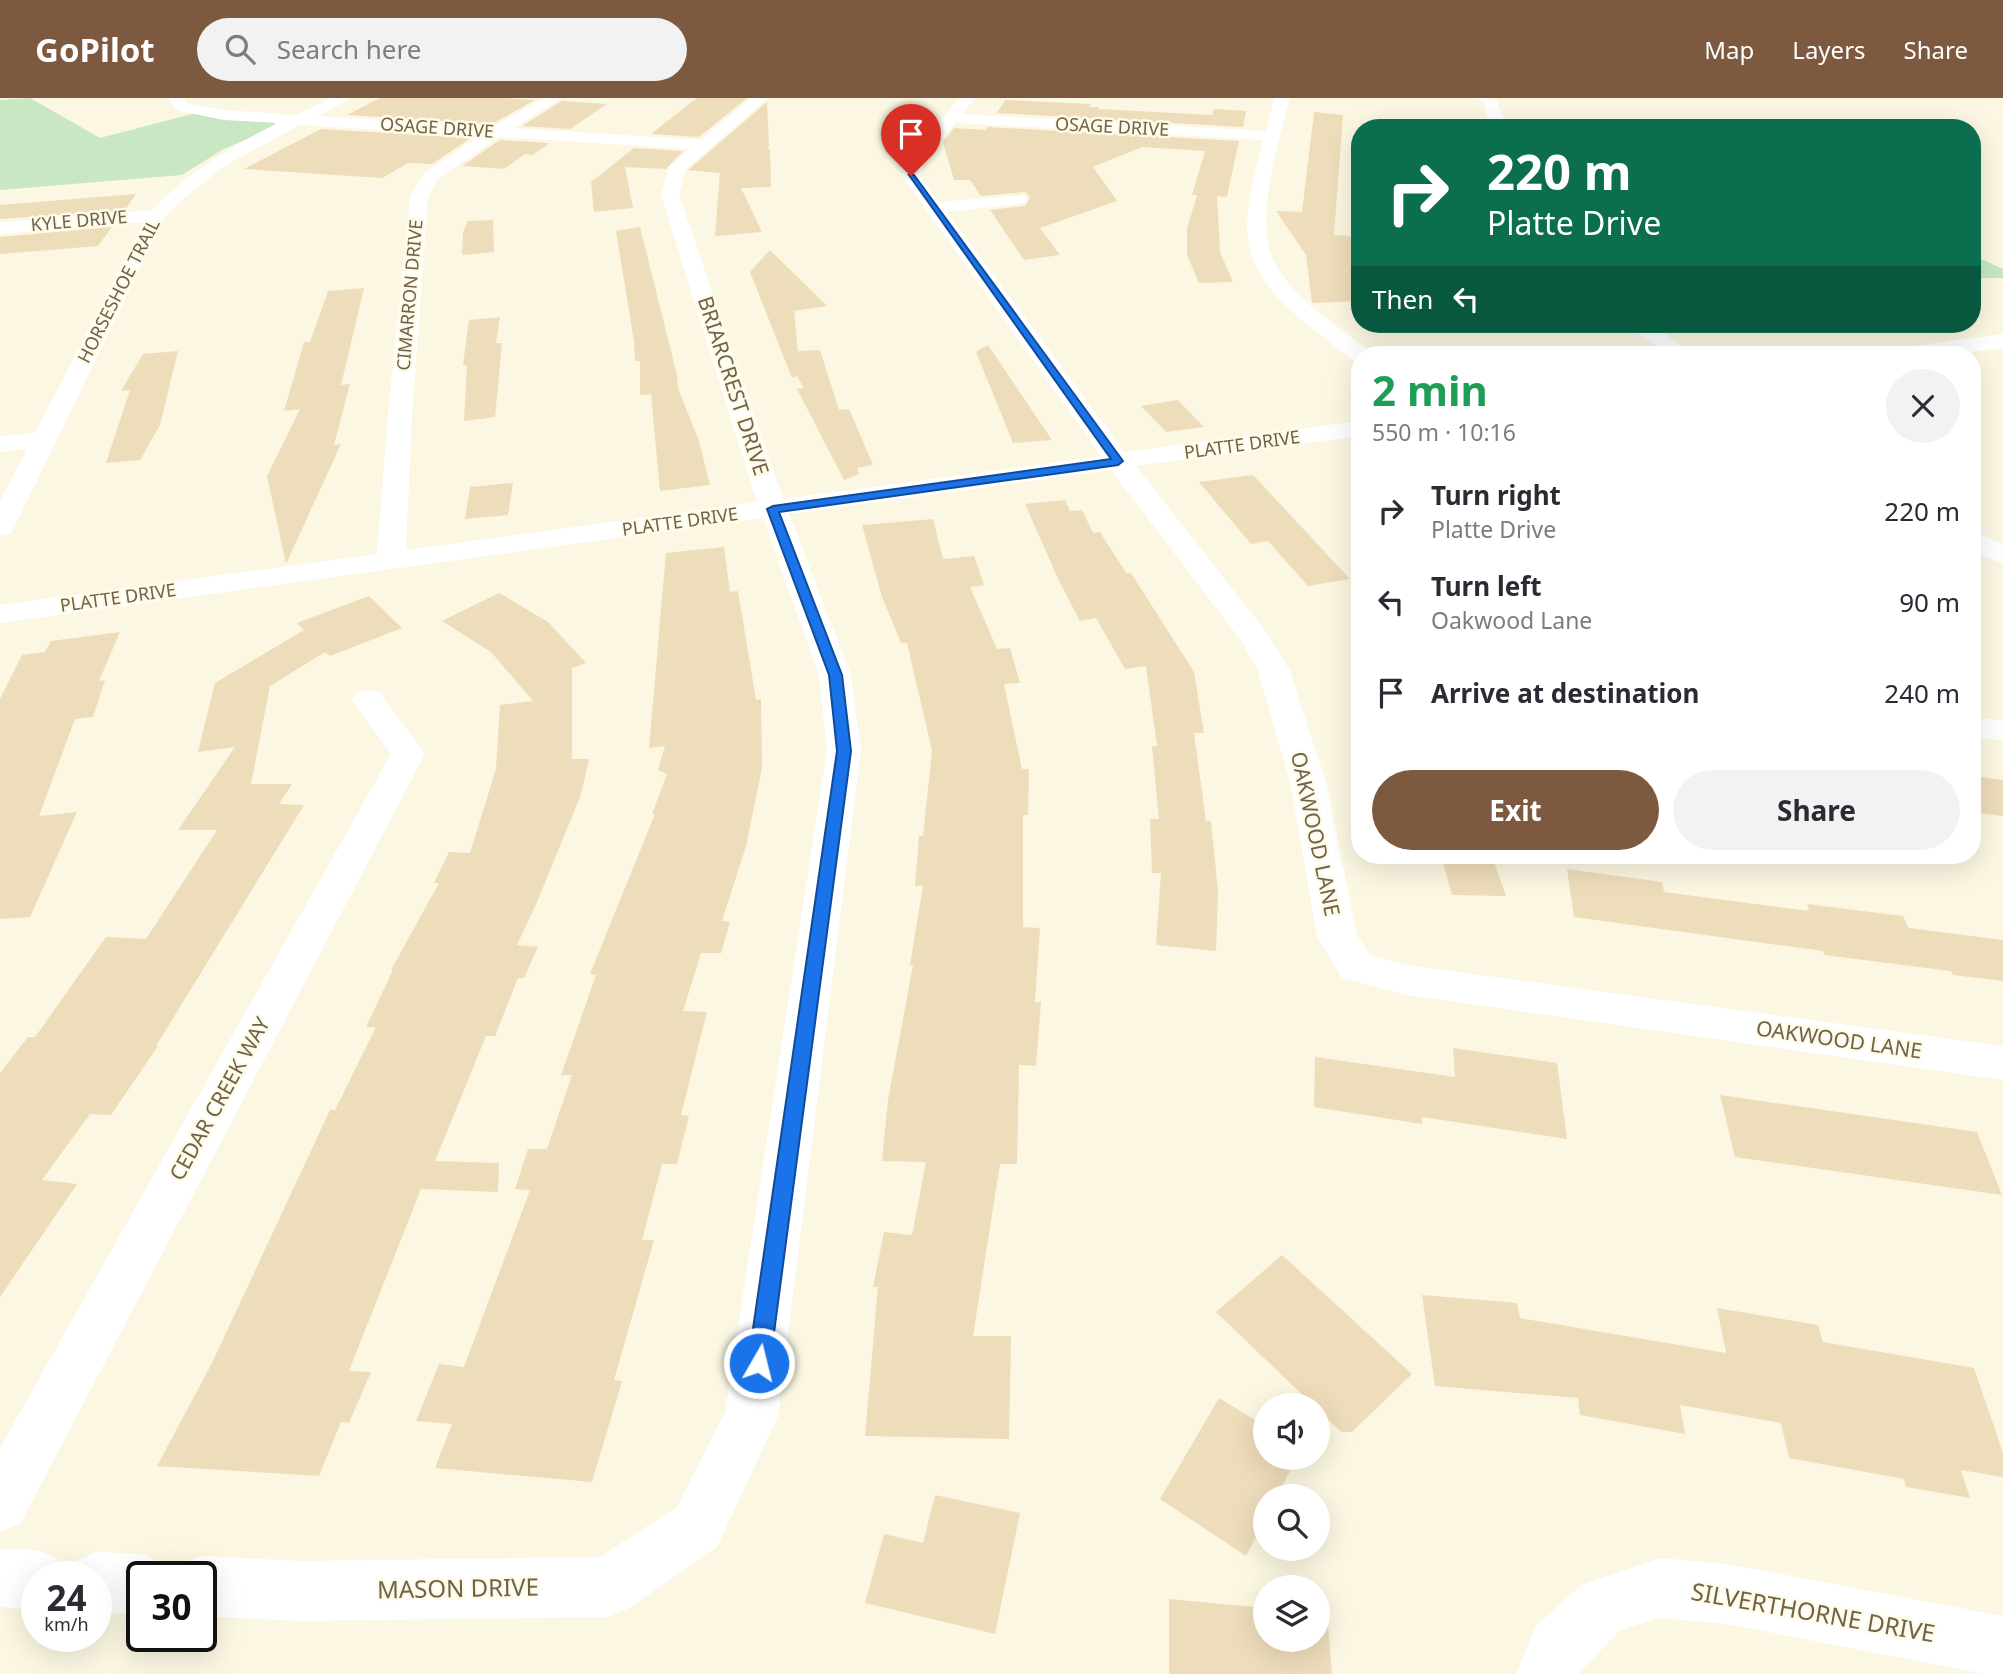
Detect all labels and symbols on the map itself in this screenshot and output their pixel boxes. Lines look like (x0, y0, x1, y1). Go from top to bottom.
pin (881, 104, 941, 176)
street label: OSAGE DRIVE (379, 111, 495, 143)
street label: OSAGE DRIVE (1054, 111, 1170, 141)
street label: KYLE DRIVE (30, 204, 128, 236)
street label: HORSESHOE TRAIL (71, 214, 165, 367)
street label: CIMARRON DRIVE (390, 218, 428, 371)
street label: BRIARCREST DRIVE (692, 293, 776, 479)
street label: PLATTE DRIVE (1182, 424, 1301, 464)
street label: PLATTE DRIVE (620, 501, 739, 541)
street label: PLATTE DRIVE (58, 577, 177, 617)
street label: OAKWOOD LANE (1285, 749, 1347, 919)
street label: CEDAR CREEK WAY (163, 1012, 276, 1185)
street label: OAKWOOD LANE (1754, 1013, 1924, 1065)
position arrow (722, 1326, 796, 1400)
speed limit sign: 30 (126, 1561, 217, 1652)
street label: MASON DRIVE (377, 1570, 539, 1605)
street label: SILVERTHORNE DRIVE (1689, 1574, 1938, 1649)

